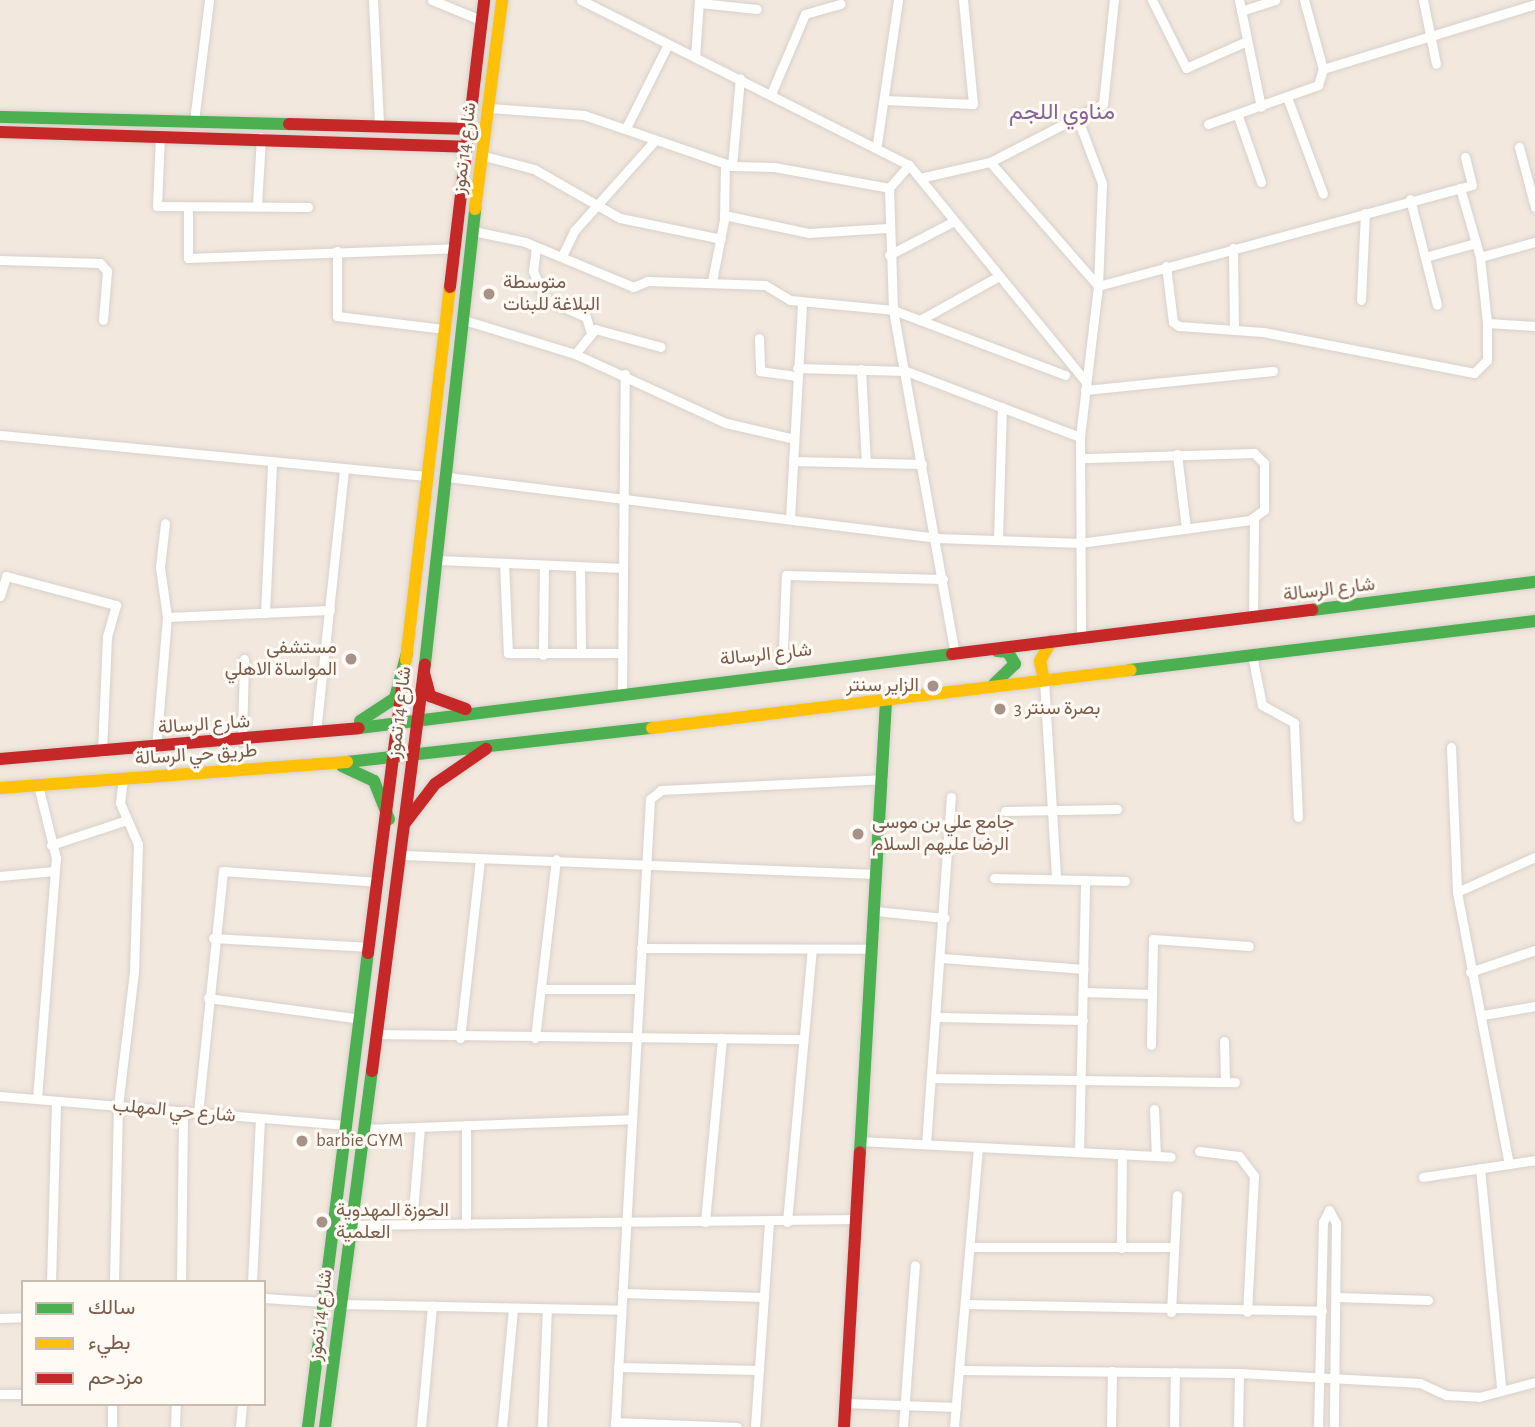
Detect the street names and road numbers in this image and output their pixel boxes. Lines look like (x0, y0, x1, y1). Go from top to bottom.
street label: شارع 14 تموز (448, 101, 482, 195)
street label: شارع الرسالة (1282, 573, 1376, 607)
street label: شارع الرسالة (719, 639, 813, 671)
street label: شارع 14 تموز (383, 665, 417, 759)
street label: شارع الرسالة (157, 710, 251, 740)
street label: طريق حي الرسالة (134, 739, 258, 771)
street label: شارع حي المهلب (112, 1094, 236, 1128)
street label: شارع 14 تموز (304, 1268, 338, 1362)

